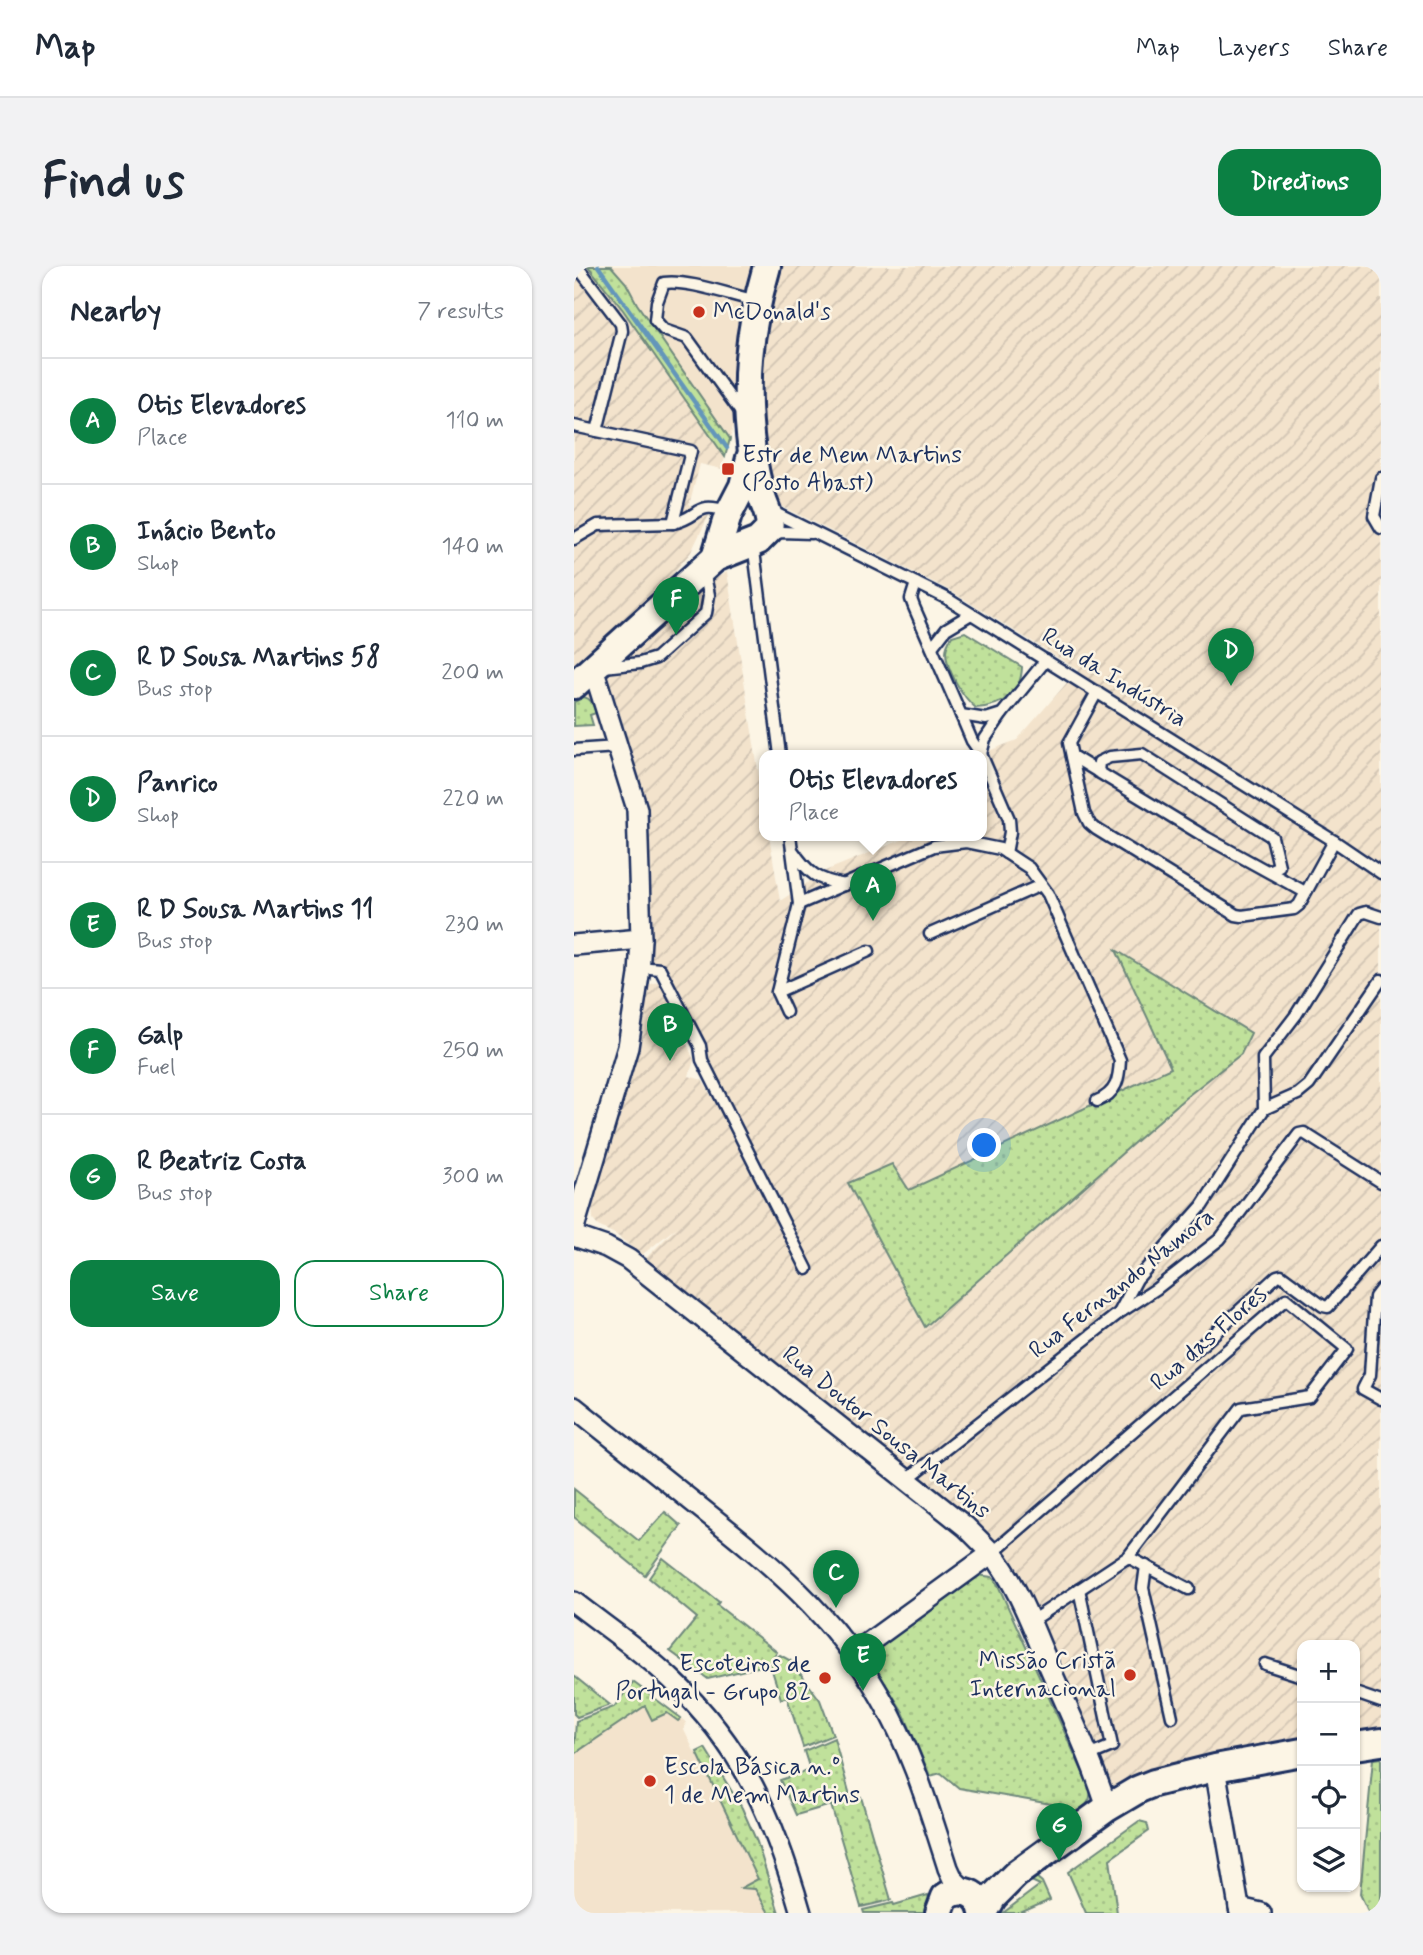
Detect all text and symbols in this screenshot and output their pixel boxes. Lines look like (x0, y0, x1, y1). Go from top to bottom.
text: Map (35, 26, 95, 70)
text: Map (1136, 33, 1180, 64)
text: Layers (1218, 33, 1290, 64)
text: Share (1328, 33, 1388, 64)
button: Directions (1218, 149, 1381, 216)
text: Find us (42, 150, 185, 215)
text: Nearby (70, 292, 161, 331)
text: 7 results (417, 297, 504, 327)
place label: McDonald's (713, 297, 831, 328)
marker: McDonald's (691, 304, 707, 320)
text: Otis Elevadores (137, 389, 306, 423)
text: A (85, 406, 101, 436)
text: 110 m (445, 406, 504, 436)
text: Place (137, 423, 188, 453)
place label: Estr de Mem Martins (Posto Abast) (742, 440, 962, 499)
marker: Estr de Mem Martins (Posto Abast) (720, 461, 736, 477)
text: Inácio Bento (137, 515, 276, 549)
text: B (86, 532, 100, 562)
text: 140 m (441, 532, 504, 562)
text: Shop (137, 549, 179, 579)
pin: F (653, 577, 699, 635)
street label: Rua da Indústria (1036, 621, 1192, 735)
pin: D (1208, 628, 1254, 686)
text: R D Sousa Martins 58 (137, 641, 380, 675)
text: C (85, 658, 101, 688)
text: 200 m (441, 658, 504, 688)
text: Bus stop (137, 675, 213, 705)
popup (759, 750, 987, 841)
text: Otis Elevadores (788, 764, 958, 798)
text: Panrico (137, 767, 218, 801)
text: D (85, 784, 101, 814)
text: 220 m (442, 784, 504, 814)
text: Place (788, 798, 839, 828)
text: Shop (137, 801, 179, 831)
pin: A (850, 863, 896, 921)
text: R D Sousa Martins 11 (137, 893, 373, 927)
text: E (86, 910, 100, 940)
text: 230 m (445, 910, 504, 940)
text: Bus stop (137, 927, 213, 957)
pin: B (647, 1003, 693, 1061)
text: Galp (137, 1019, 183, 1053)
text: F (87, 1036, 99, 1066)
text: 250 m (442, 1036, 504, 1066)
text: Fuel (137, 1053, 176, 1083)
your location (967, 1128, 1001, 1162)
text: R Beatriz Costa (137, 1145, 307, 1179)
text: G (85, 1162, 101, 1192)
text: 300 m (442, 1162, 504, 1192)
text: Bus stop (137, 1179, 213, 1209)
street label: Rua Fernando Namora (1023, 1202, 1221, 1366)
button: Save (70, 1260, 280, 1327)
button: Share (294, 1260, 504, 1327)
street label: Rua das Flores (1144, 1280, 1274, 1398)
street label: Rua Doutor Sousa Martins (775, 1339, 997, 1527)
pin: C (813, 1550, 859, 1608)
pin: E (840, 1633, 886, 1691)
map controls (1297, 1640, 1360, 1892)
button: + (1297, 1640, 1360, 1703)
place label: Missão Cristã Internacional (970, 1646, 1116, 1705)
place label: Escoteiros de Portugal - Grupo 82 (615, 1649, 811, 1708)
marker: Missão Cristã Internacional (1122, 1667, 1138, 1683)
marker: Escoteiros de Portugal - Grupo 82 (817, 1670, 833, 1686)
button: − (1297, 1703, 1360, 1766)
place label: Escola Básica n.º 1 de Mem Martins (664, 1752, 860, 1811)
button: locate (1297, 1766, 1360, 1829)
marker: Escola Básica n.º 1 de Mem Martins (642, 1773, 658, 1789)
pin: G (1036, 1803, 1082, 1861)
button: layers (1297, 1829, 1360, 1892)

